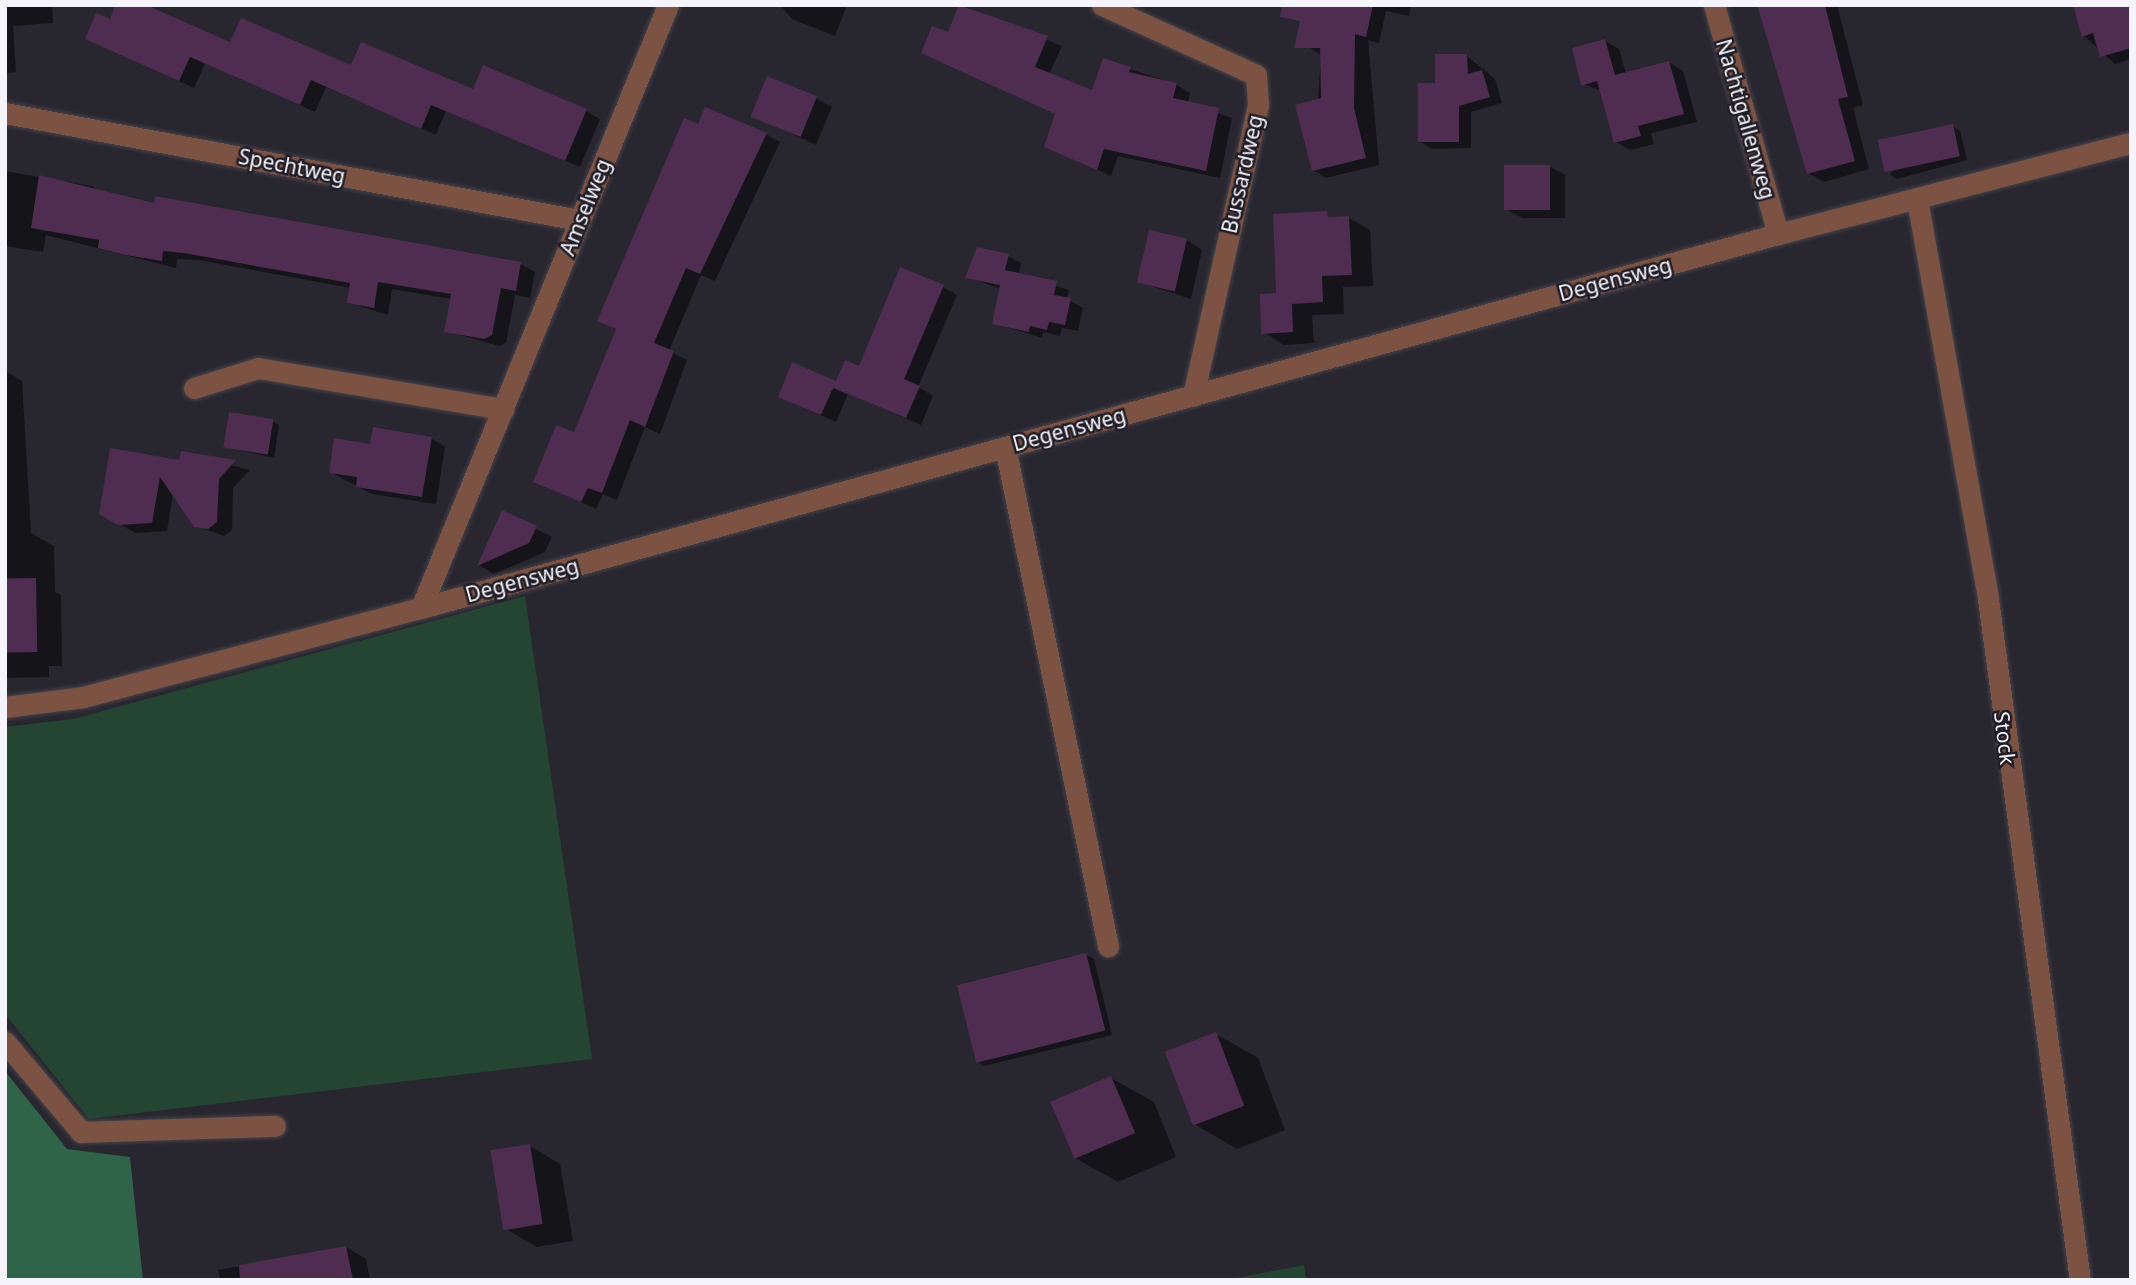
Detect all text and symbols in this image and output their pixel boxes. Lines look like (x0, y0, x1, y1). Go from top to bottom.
street label: Nachtigallenweg (1711, 36, 1781, 202)
street label: Bussardweg (1216, 112, 1268, 236)
street label: Spechtweg (236, 143, 348, 189)
street label: Amselweg (554, 155, 616, 259)
street label: Degensweg (1556, 252, 1674, 306)
street label: Degensweg (1010, 402, 1128, 456)
street label: Degensweg (463, 553, 581, 607)
street label: Stock (1989, 710, 2021, 766)

